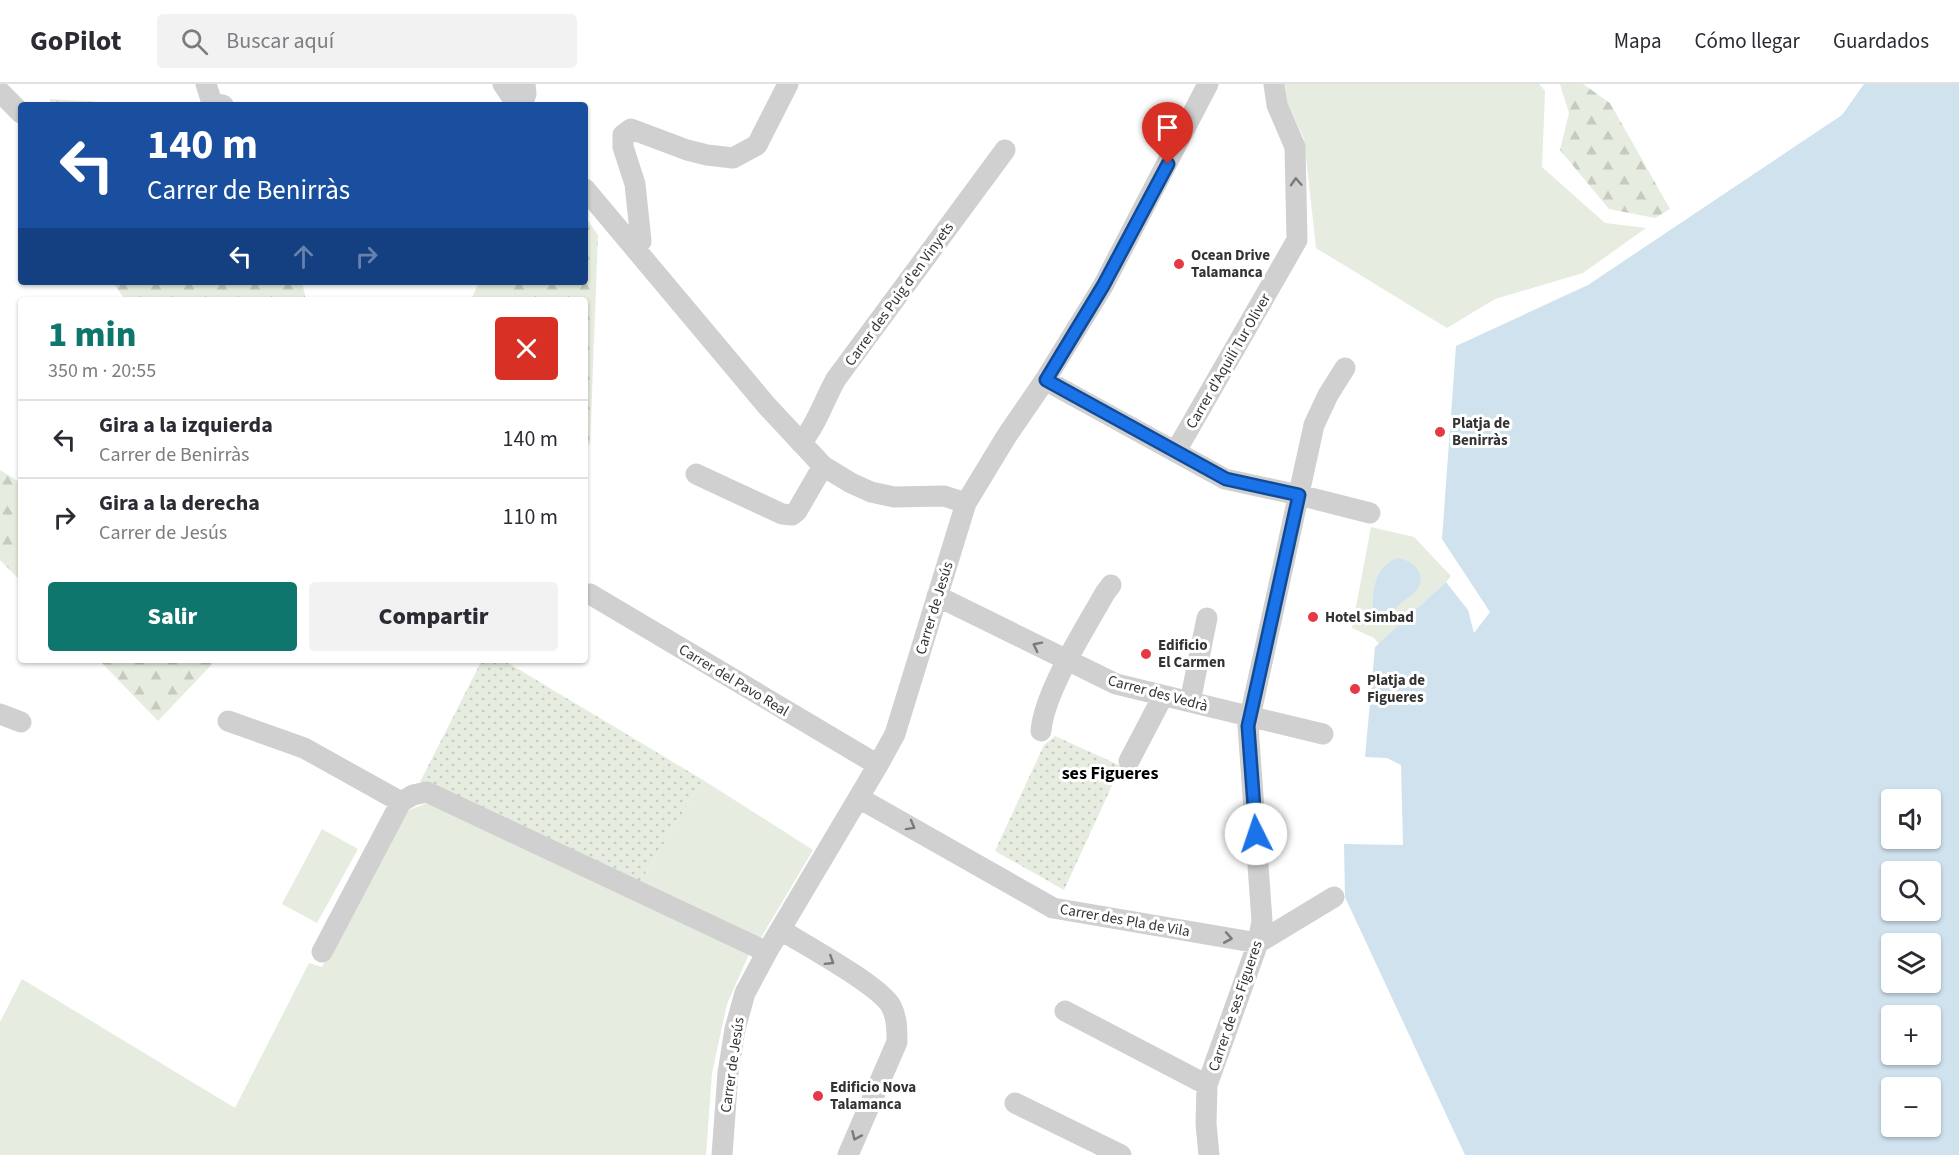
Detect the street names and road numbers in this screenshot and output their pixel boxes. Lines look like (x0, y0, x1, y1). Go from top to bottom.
street label: Carrer des Puig d'en Vinyets (840, 218, 959, 371)
street label: Carrer d'Aquilí Tur Oliver (1181, 289, 1276, 433)
street label: Carrer de Jesús (910, 559, 959, 657)
street label: Carrer del Pavo Real (675, 639, 793, 722)
street label: Carrer des Vedrà (1106, 670, 1210, 717)
street label: Carrer des Pla de Vila (1058, 899, 1192, 942)
street label: Carrer de ses Figueres (1203, 938, 1268, 1074)
street label: Carrer de Jesús (715, 1016, 750, 1114)

